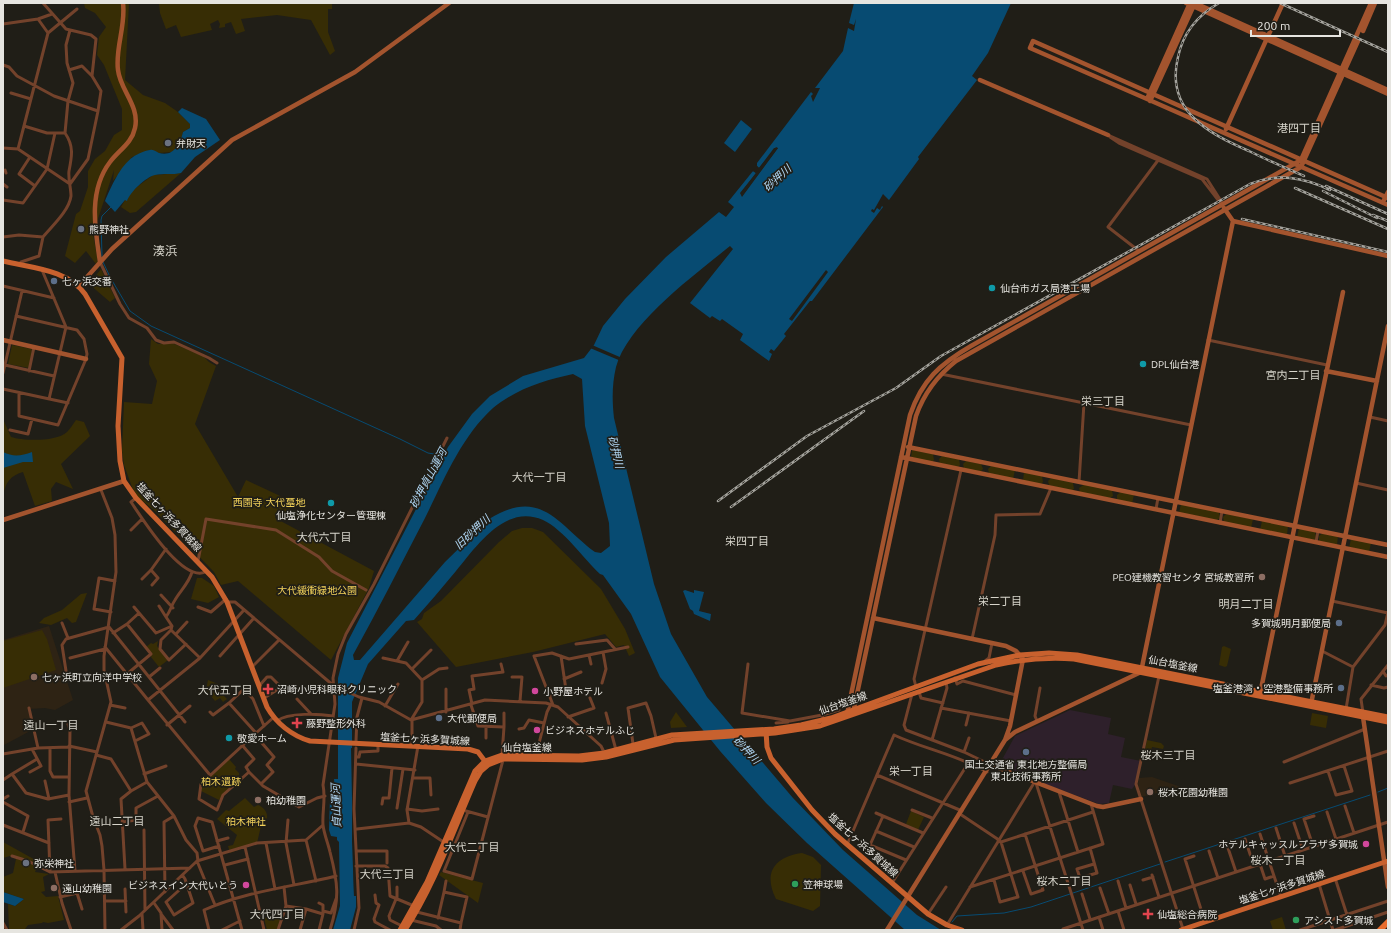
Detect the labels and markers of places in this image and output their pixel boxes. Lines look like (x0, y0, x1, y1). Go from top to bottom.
marker: 弁財天 (163, 138, 173, 148)
place label: 弁財天 (176, 138, 206, 149)
marker: 熊野神社 (76, 224, 86, 234)
place label: 熊野神社 (89, 224, 129, 235)
marker: 七ヶ浜交番 (49, 276, 59, 286)
place label: 七ヶ浜交番 (62, 276, 112, 287)
marker: 仙台市ガス局港工場 (987, 283, 997, 293)
place label: 仙台市ガス局港工場 (1000, 283, 1090, 294)
marker: DPL仙台港 (1138, 359, 1148, 369)
place label: DPL仙台港 (1151, 359, 1199, 370)
marker: 仙塩浄化センター管理棟 (326, 498, 336, 508)
place label: 仙塩浄化センター管理棟 (276, 510, 386, 521)
place label: PEO建機教習センタ 宮城教習所 (1113, 572, 1254, 583)
marker: PEO建機教習センタ 宮城教習所 (1257, 572, 1267, 582)
place label: 多賀城明月郵便局 (1251, 618, 1331, 629)
marker: 多賀城明月郵便局 (1334, 618, 1344, 628)
marker: 七ヶ浜町立向洋中学校 (29, 672, 39, 682)
place label: 七ヶ浜町立向洋中学校 (42, 672, 142, 683)
marker: 沼崎小児科眼科クリニック (262, 683, 274, 695)
place label: 塩釜港湾・空港整備事務所 (1213, 683, 1333, 694)
marker: 塩釜港湾・空港整備事務所 (1336, 683, 1346, 693)
place label: 沼崎小児科眼科クリニック (277, 684, 397, 695)
marker: 小野屋ホテル (530, 686, 540, 696)
place label: 小野屋ホテル (543, 686, 603, 697)
marker: 大代郵便局 (434, 713, 444, 723)
place label: 大代郵便局 (447, 713, 497, 724)
marker: 藤野整形外科 (291, 717, 303, 729)
place label: 藤野整形外科 (306, 718, 366, 729)
marker: ビジネスホテルふじ (532, 725, 542, 735)
place label: ビジネスホテルふじ (545, 725, 635, 736)
marker: 敬愛ホーム (224, 733, 234, 743)
place label: 敬愛ホーム (237, 733, 287, 744)
marker: 国土交通省 東北地方整備局 東北技術事務所 (1021, 747, 1031, 757)
place label: 国土交通省 東北地方整備局 東北技術事務所 (965, 759, 1087, 782)
marker: 桜木花園幼稚園 (1145, 787, 1155, 797)
place label: 桜木花園幼稚園 (1158, 787, 1228, 798)
marker: 柏幼稚園 (253, 795, 263, 805)
place label: 柏幼稚園 (266, 795, 306, 806)
place label: ホテルキャッスルプラザ多賀城 (1218, 839, 1358, 850)
marker: ホテルキャッスルプラザ多賀城 (1361, 839, 1371, 849)
marker: 弥栄神社 (21, 858, 31, 868)
place label: 弥栄神社 (34, 858, 74, 869)
marker: 笠神球場 (790, 879, 800, 889)
place label: 笠神球場 (803, 879, 843, 890)
place label: ビジネスイン大代いとう (128, 880, 238, 891)
marker: ビジネスイン大代いとう (241, 880, 251, 890)
marker: 遠山幼稚園 (49, 883, 59, 893)
place label: 遠山幼稚園 (62, 883, 112, 894)
marker: 仙塩総合病院 (1142, 908, 1154, 920)
place label: 仙塩総合病院 (1157, 909, 1217, 920)
marker: アシスト多賀城 (1291, 915, 1301, 925)
place label: アシスト多賀城 (1304, 915, 1374, 926)

